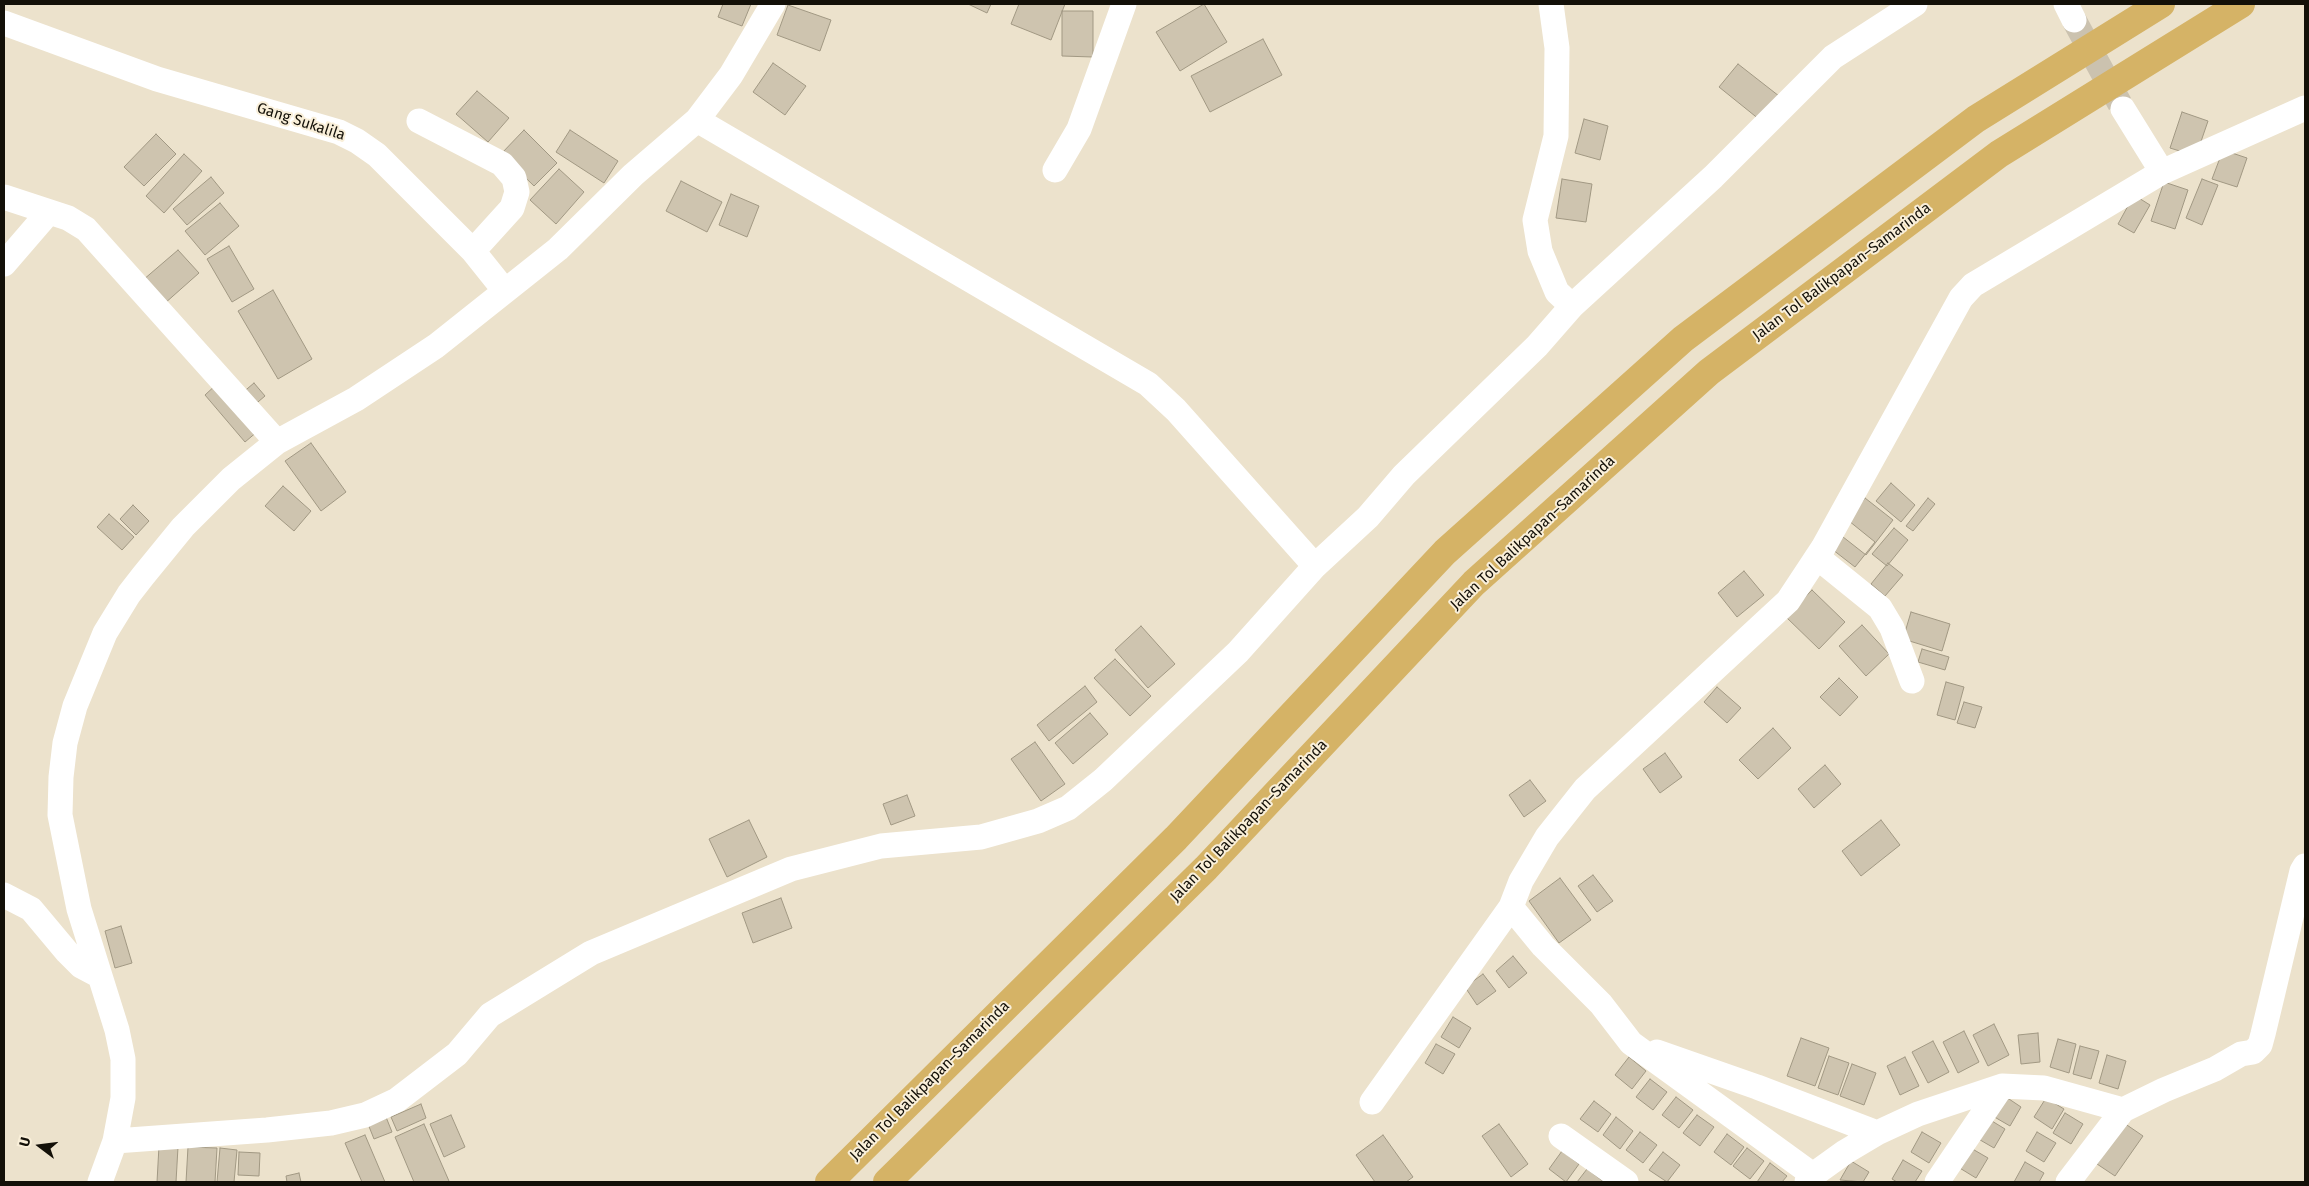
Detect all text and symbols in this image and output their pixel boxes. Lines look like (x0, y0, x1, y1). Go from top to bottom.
street label: Gang Sukalila (255, 99, 347, 145)
street label: Jalan Tol Balikpapan–Samarinda (1749, 199, 1935, 345)
street label: Jalan Tol Balikpapan–Samarinda (1447, 452, 1619, 614)
street label: Jalan Tol Balikpapan–Samarinda (1167, 736, 1331, 906)
street label: Jalan Tol Balikpapan–Samarinda (846, 997, 1014, 1165)
north arrow (15, 1121, 65, 1171)
text: U (16, 1135, 34, 1149)

